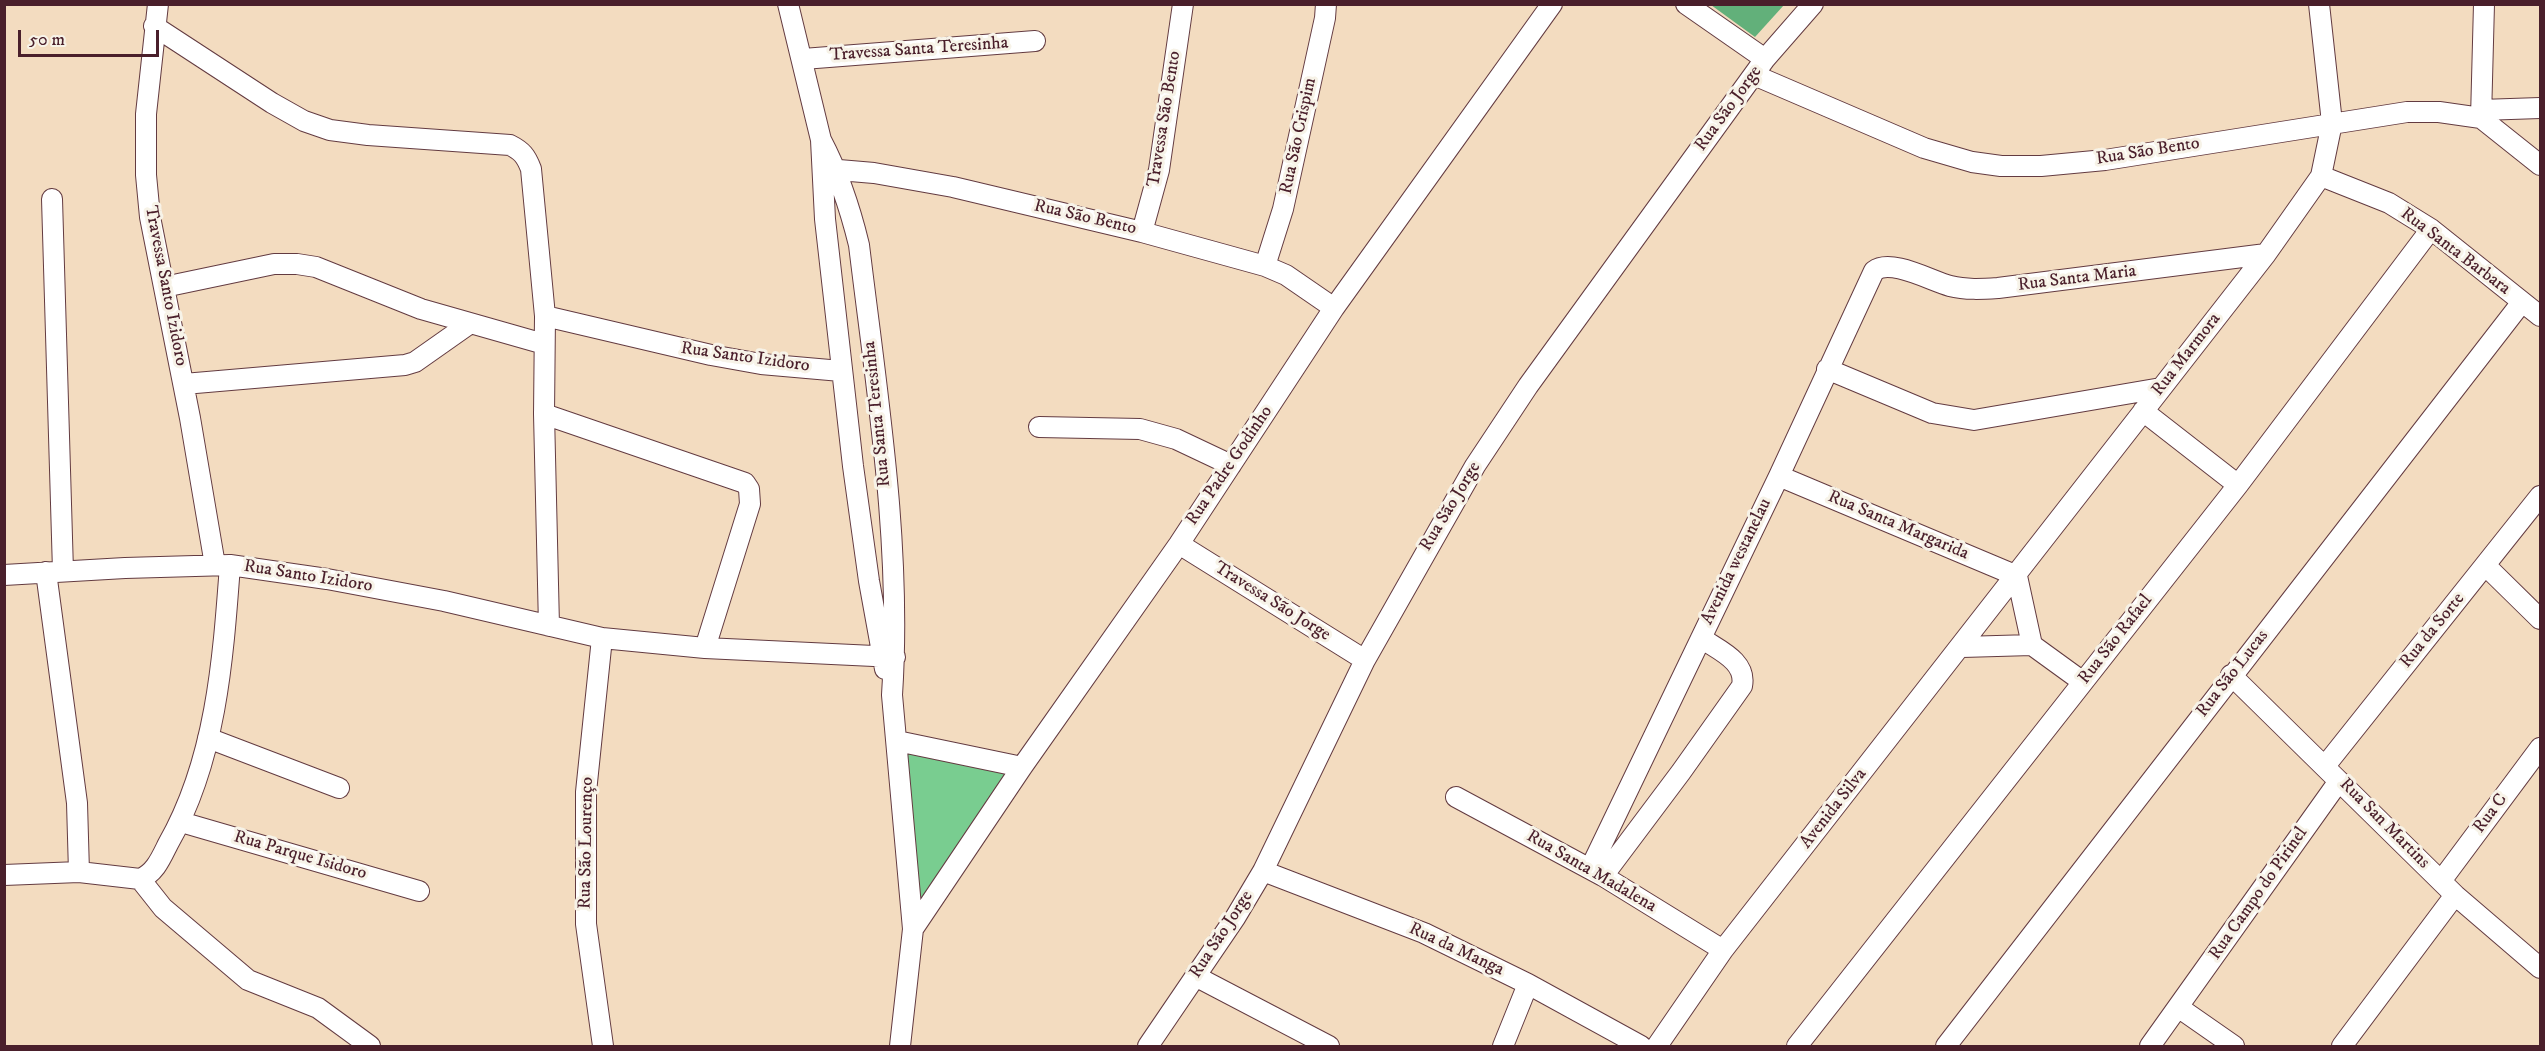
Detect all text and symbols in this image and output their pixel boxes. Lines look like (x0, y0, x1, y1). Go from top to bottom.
scale bar (21, 18, 162, 56)
text: 50 m (29, 29, 65, 51)
street label: Travessa Santa Teresinha (829, 33, 1009, 67)
street label: Travessa São Bento (1144, 50, 1186, 188)
street label: Rua São Jorge (1691, 62, 1767, 156)
street label: Rua São Crispim (1276, 76, 1322, 196)
street label: Rua São Bento (2095, 133, 2201, 171)
street label: Rua São Bento (1032, 196, 1138, 240)
street label: Travessa Santo Izidoro (139, 204, 191, 368)
street label: Rua Santa Barbara (2396, 204, 2514, 300)
street label: Rua Santa Maria (2017, 261, 2137, 297)
street label: Rua Marmora (2148, 309, 2226, 401)
street label: Rua Santo Izidoro (679, 338, 811, 378)
street label: Rua Santa Teresinha (860, 340, 896, 488)
street label: Rua Padre Godinho (1182, 402, 1278, 530)
street label: Rua São Jorge (1416, 458, 1486, 556)
street label: Rua Santa Margarida (1824, 487, 1972, 565)
street label: Avenida westanelau (1697, 495, 1777, 629)
street label: Rua Santo Izidoro (242, 556, 374, 598)
street label: Travessa São Jorge (1210, 558, 1334, 646)
street label: Rua da Sorte (2396, 589, 2470, 673)
street label: Rua São Rafael (2074, 591, 2158, 689)
street label: Rua São Lucas (2192, 626, 2274, 722)
street label: Avenida Silva (1796, 765, 1872, 853)
street label: Rua San Martins (2334, 774, 2434, 874)
street label: Rua São Lourenço (575, 777, 599, 909)
street label: Rua C (2469, 790, 2513, 838)
street label: Rua Campo do Pirinel (2205, 823, 2313, 965)
street label: Rua Santa Madalena (1522, 826, 1660, 918)
street label: Rua Parque Isidoro (231, 827, 369, 885)
street label: Rua São Jorge (1186, 887, 1258, 983)
street label: Rua da Manga (1405, 919, 1507, 981)

